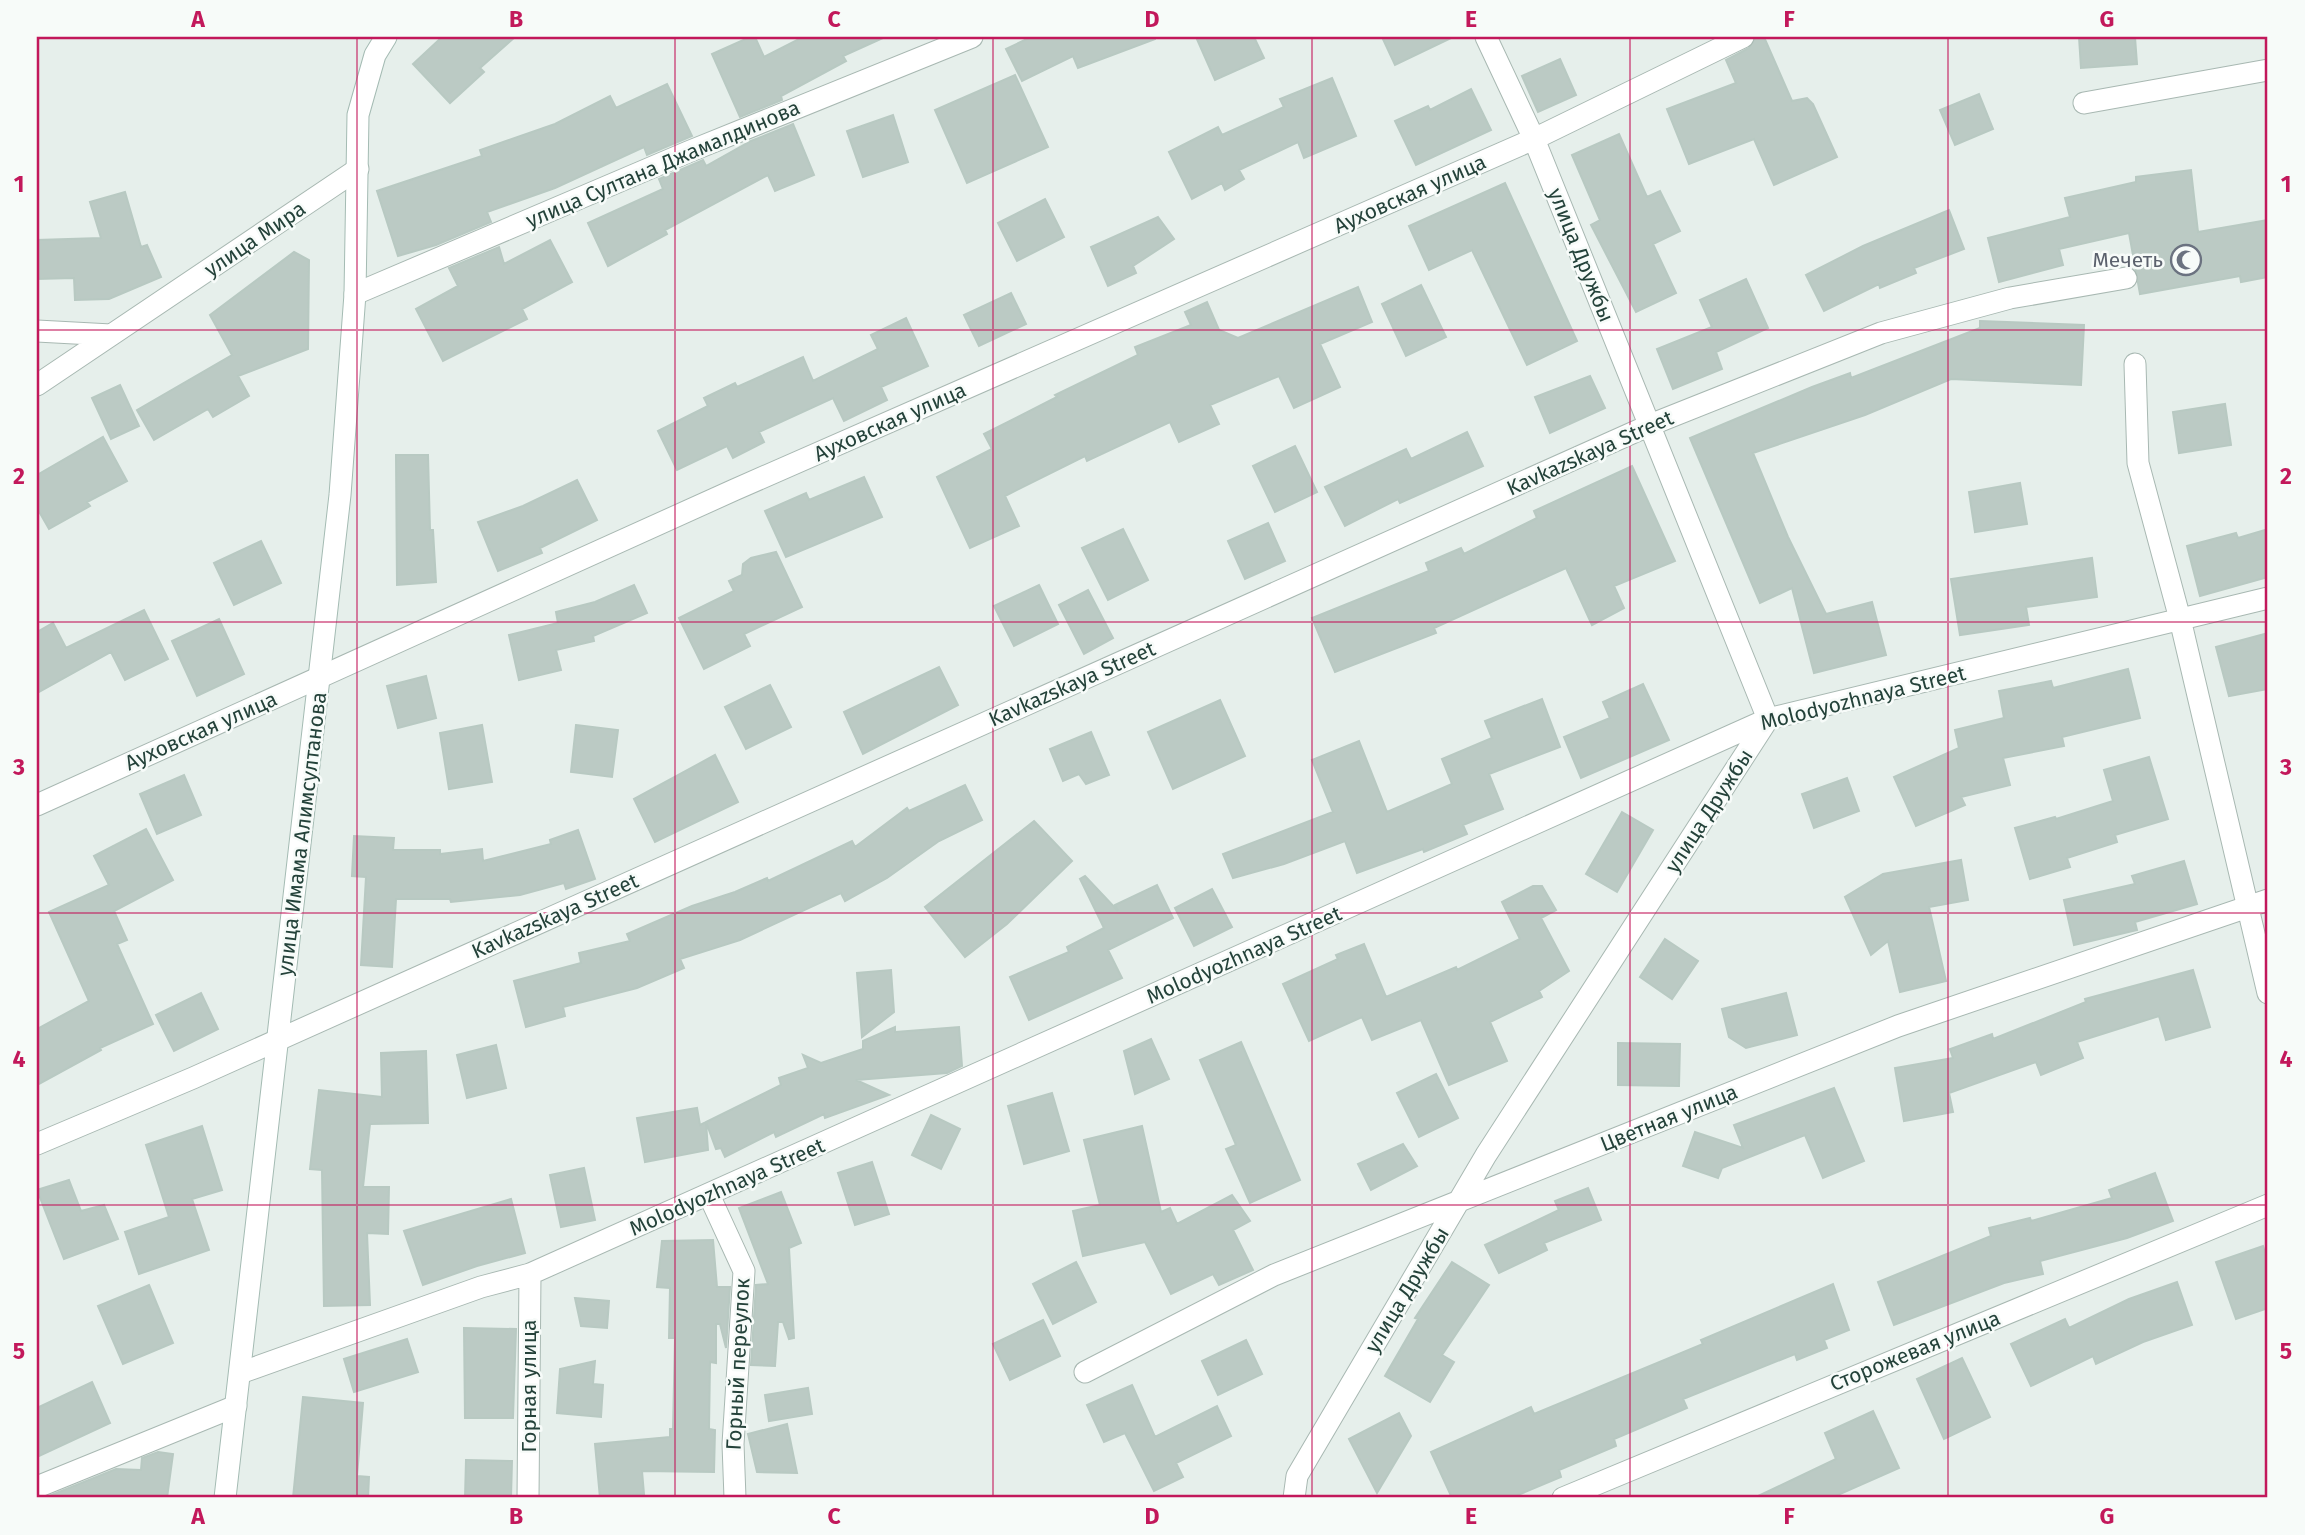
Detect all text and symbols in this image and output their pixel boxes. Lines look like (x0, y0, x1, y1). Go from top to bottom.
text: A (190, 5, 205, 33)
text: B (509, 5, 523, 33)
text: C (827, 5, 841, 33)
text: D (1145, 5, 1160, 33)
text: E (1465, 5, 1477, 33)
text: F (1783, 5, 1795, 33)
text: G (2100, 5, 2114, 33)
street label: улица Султана Джамалдинова (522, 94, 804, 234)
street label: Ауховская улица (1330, 149, 1490, 239)
text: 1 (14, 170, 24, 198)
text: 1 (2281, 170, 2291, 198)
street label: улица Дружбы (1542, 184, 1620, 326)
street label: улица Мира (199, 196, 311, 282)
mosque icon: Мечеть (2169, 243, 2203, 277)
place label: Мечеть (2092, 247, 2163, 273)
street label: Ауховская улица (810, 377, 970, 467)
street label: Kavkazskaya Street (1503, 404, 1678, 501)
text: 2 (13, 462, 25, 490)
text: 2 (2280, 462, 2292, 490)
street label: Kavkazskaya Street (985, 635, 1160, 732)
street label: Molodyozhnaya Street (1758, 660, 1969, 736)
street label: Ауховская улица (121, 686, 281, 776)
street label: улица Имама Алимсултанова (272, 691, 332, 977)
street label: улица Дружбы (1659, 744, 1759, 878)
text: 3 (12, 753, 25, 781)
text: 3 (2279, 753, 2292, 781)
street label: Kavkazskaya Street (468, 867, 643, 964)
street label: Molodyozhnaya Street (1142, 900, 1346, 1010)
text: 4 (13, 1045, 26, 1073)
text: 4 (2280, 1045, 2293, 1073)
street label: Цветная улица (1597, 1079, 1741, 1157)
street label: Molodyozhnaya Street (625, 1132, 829, 1242)
street label: улица Дружбы (1359, 1222, 1455, 1358)
street label: Горный переулок (721, 1277, 755, 1451)
street label: Сторожевая улица (1826, 1305, 2004, 1397)
street label: Горная улица (516, 1320, 542, 1452)
text: 5 (13, 1337, 25, 1365)
text: 5 (2280, 1337, 2292, 1365)
text: A (190, 1502, 205, 1530)
text: B (509, 1502, 523, 1530)
text: C (827, 1502, 841, 1530)
text: D (1145, 1502, 1160, 1530)
text: E (1465, 1502, 1477, 1530)
text: F (1783, 1502, 1795, 1530)
text: G (2100, 1502, 2114, 1530)

